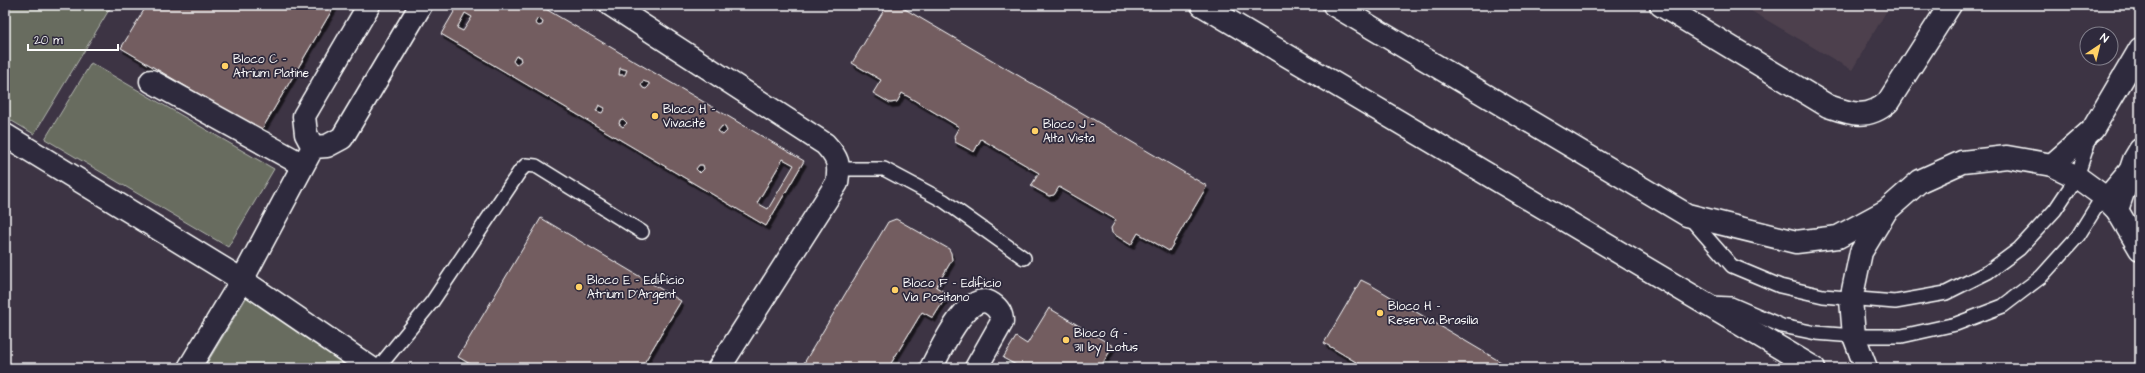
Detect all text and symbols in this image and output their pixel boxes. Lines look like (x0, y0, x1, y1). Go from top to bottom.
scale bar (28, 26, 118, 52)
north arrow (2079, 26, 2119, 66)
text: N (2097, 30, 2112, 46)
text: 20 m (34, 32, 63, 49)
place label: Bloco C - Atrium Platine (233, 51, 310, 82)
marker: Bloco C - Atrium Platine (220, 61, 230, 71)
place label: Bloco H - Vivacité (663, 101, 715, 132)
marker: Bloco H - Vivacité (650, 111, 660, 121)
place label: Bloco J - Alta Vista (1043, 116, 1095, 147)
marker: Bloco J - Alta Vista (1030, 126, 1040, 136)
place label: Bloco E - Edifício Atrium D'Argent (587, 272, 684, 304)
place label: Bloco F - Edifício Via Positano (903, 275, 1001, 306)
marker: Bloco E - Edifício Atrium D'Argent (574, 282, 584, 292)
marker: Bloco F - Edifício Via Positano (890, 285, 900, 295)
place label: Bloco H - Reserva Brasília (1388, 298, 1478, 329)
marker: Bloco H - Reserva Brasília (1375, 308, 1385, 318)
place label: Bloco G - 311 by Lotus (1074, 325, 1138, 357)
marker: Bloco G - 311 by Lotus (1061, 335, 1071, 345)

